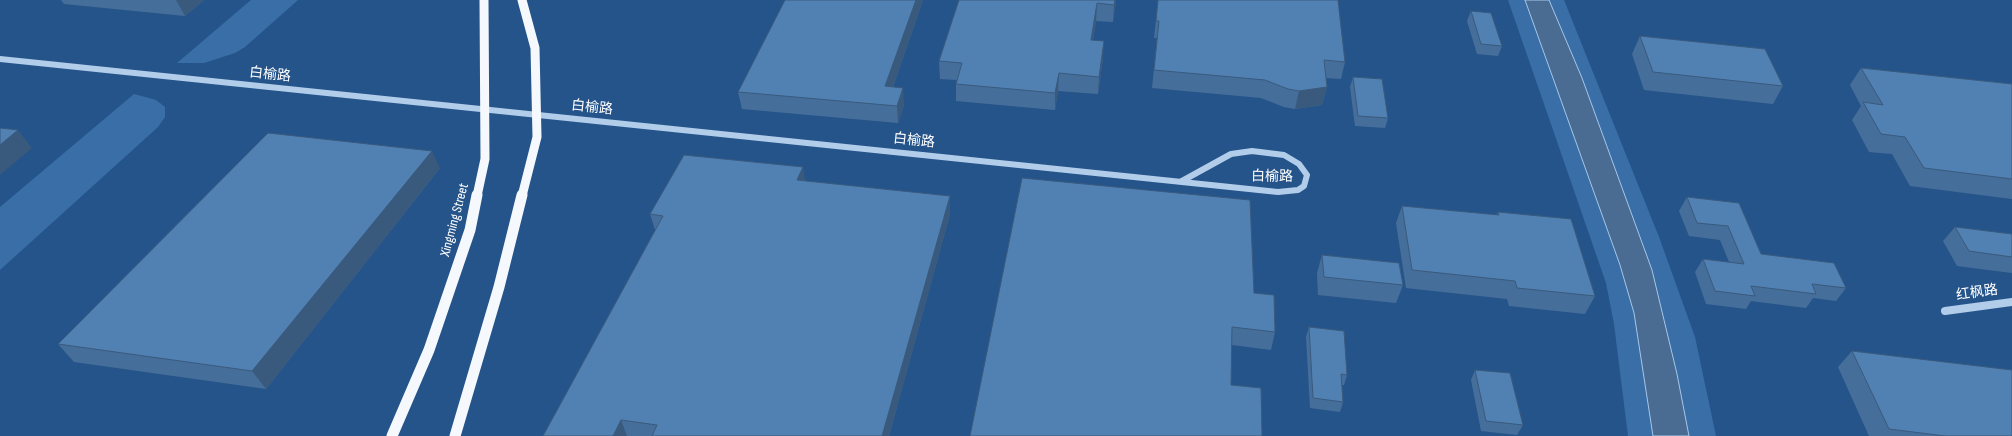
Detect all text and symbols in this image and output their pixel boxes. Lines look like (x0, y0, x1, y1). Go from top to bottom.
street label: 白榆路 (248, 64, 292, 86)
street label: 白榆路 (570, 97, 614, 119)
street label: 白榆路 (892, 130, 936, 152)
street label: 白榆路 (1251, 168, 1293, 186)
street label: Xingming Street (437, 182, 473, 258)
street label: 红枫路 (1955, 282, 1999, 304)

